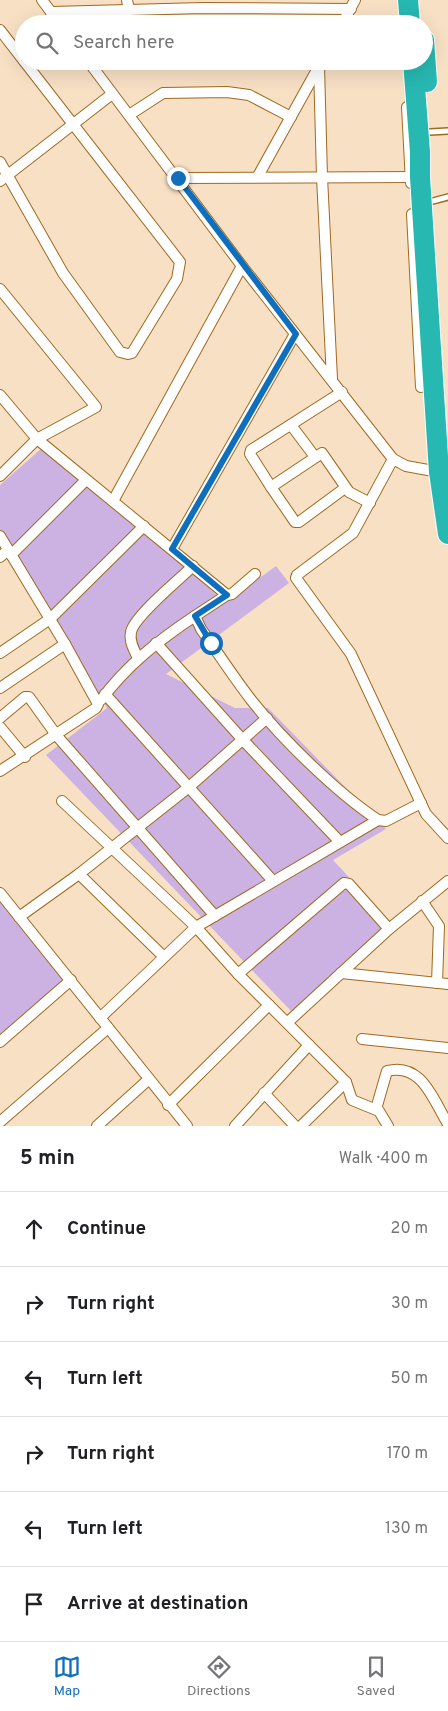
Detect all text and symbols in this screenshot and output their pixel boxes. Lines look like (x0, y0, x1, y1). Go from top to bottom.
search box (15, 15, 433, 70)
icon: search (33, 29, 61, 57)
text: Search here (73, 31, 175, 55)
route end (167, 167, 190, 190)
route start (200, 632, 223, 655)
text: 5 min (20, 1145, 75, 1172)
text: Walk · 400 m (339, 1149, 428, 1169)
icon: ahead (20, 1215, 48, 1243)
text: Continue (67, 1217, 146, 1241)
text: 20 m (391, 1219, 428, 1239)
icon: right (20, 1290, 48, 1318)
text: Turn right (67, 1292, 155, 1316)
text: 30 m (391, 1294, 428, 1314)
icon: left (20, 1365, 48, 1393)
text: Turn left (67, 1367, 143, 1391)
text: 50 m (391, 1369, 428, 1389)
icon: right (20, 1440, 48, 1468)
text: Turn right (67, 1442, 155, 1466)
text: 170 m (387, 1444, 428, 1464)
icon: left (20, 1515, 48, 1543)
text: Turn left (67, 1517, 143, 1541)
text: 130 m (385, 1519, 428, 1539)
icon: arrive (20, 1590, 48, 1618)
text: Arrive at destination (67, 1592, 248, 1616)
tab: Map (53, 1653, 81, 1700)
tab: Directions (187, 1653, 251, 1700)
tab: Saved (357, 1653, 395, 1700)

